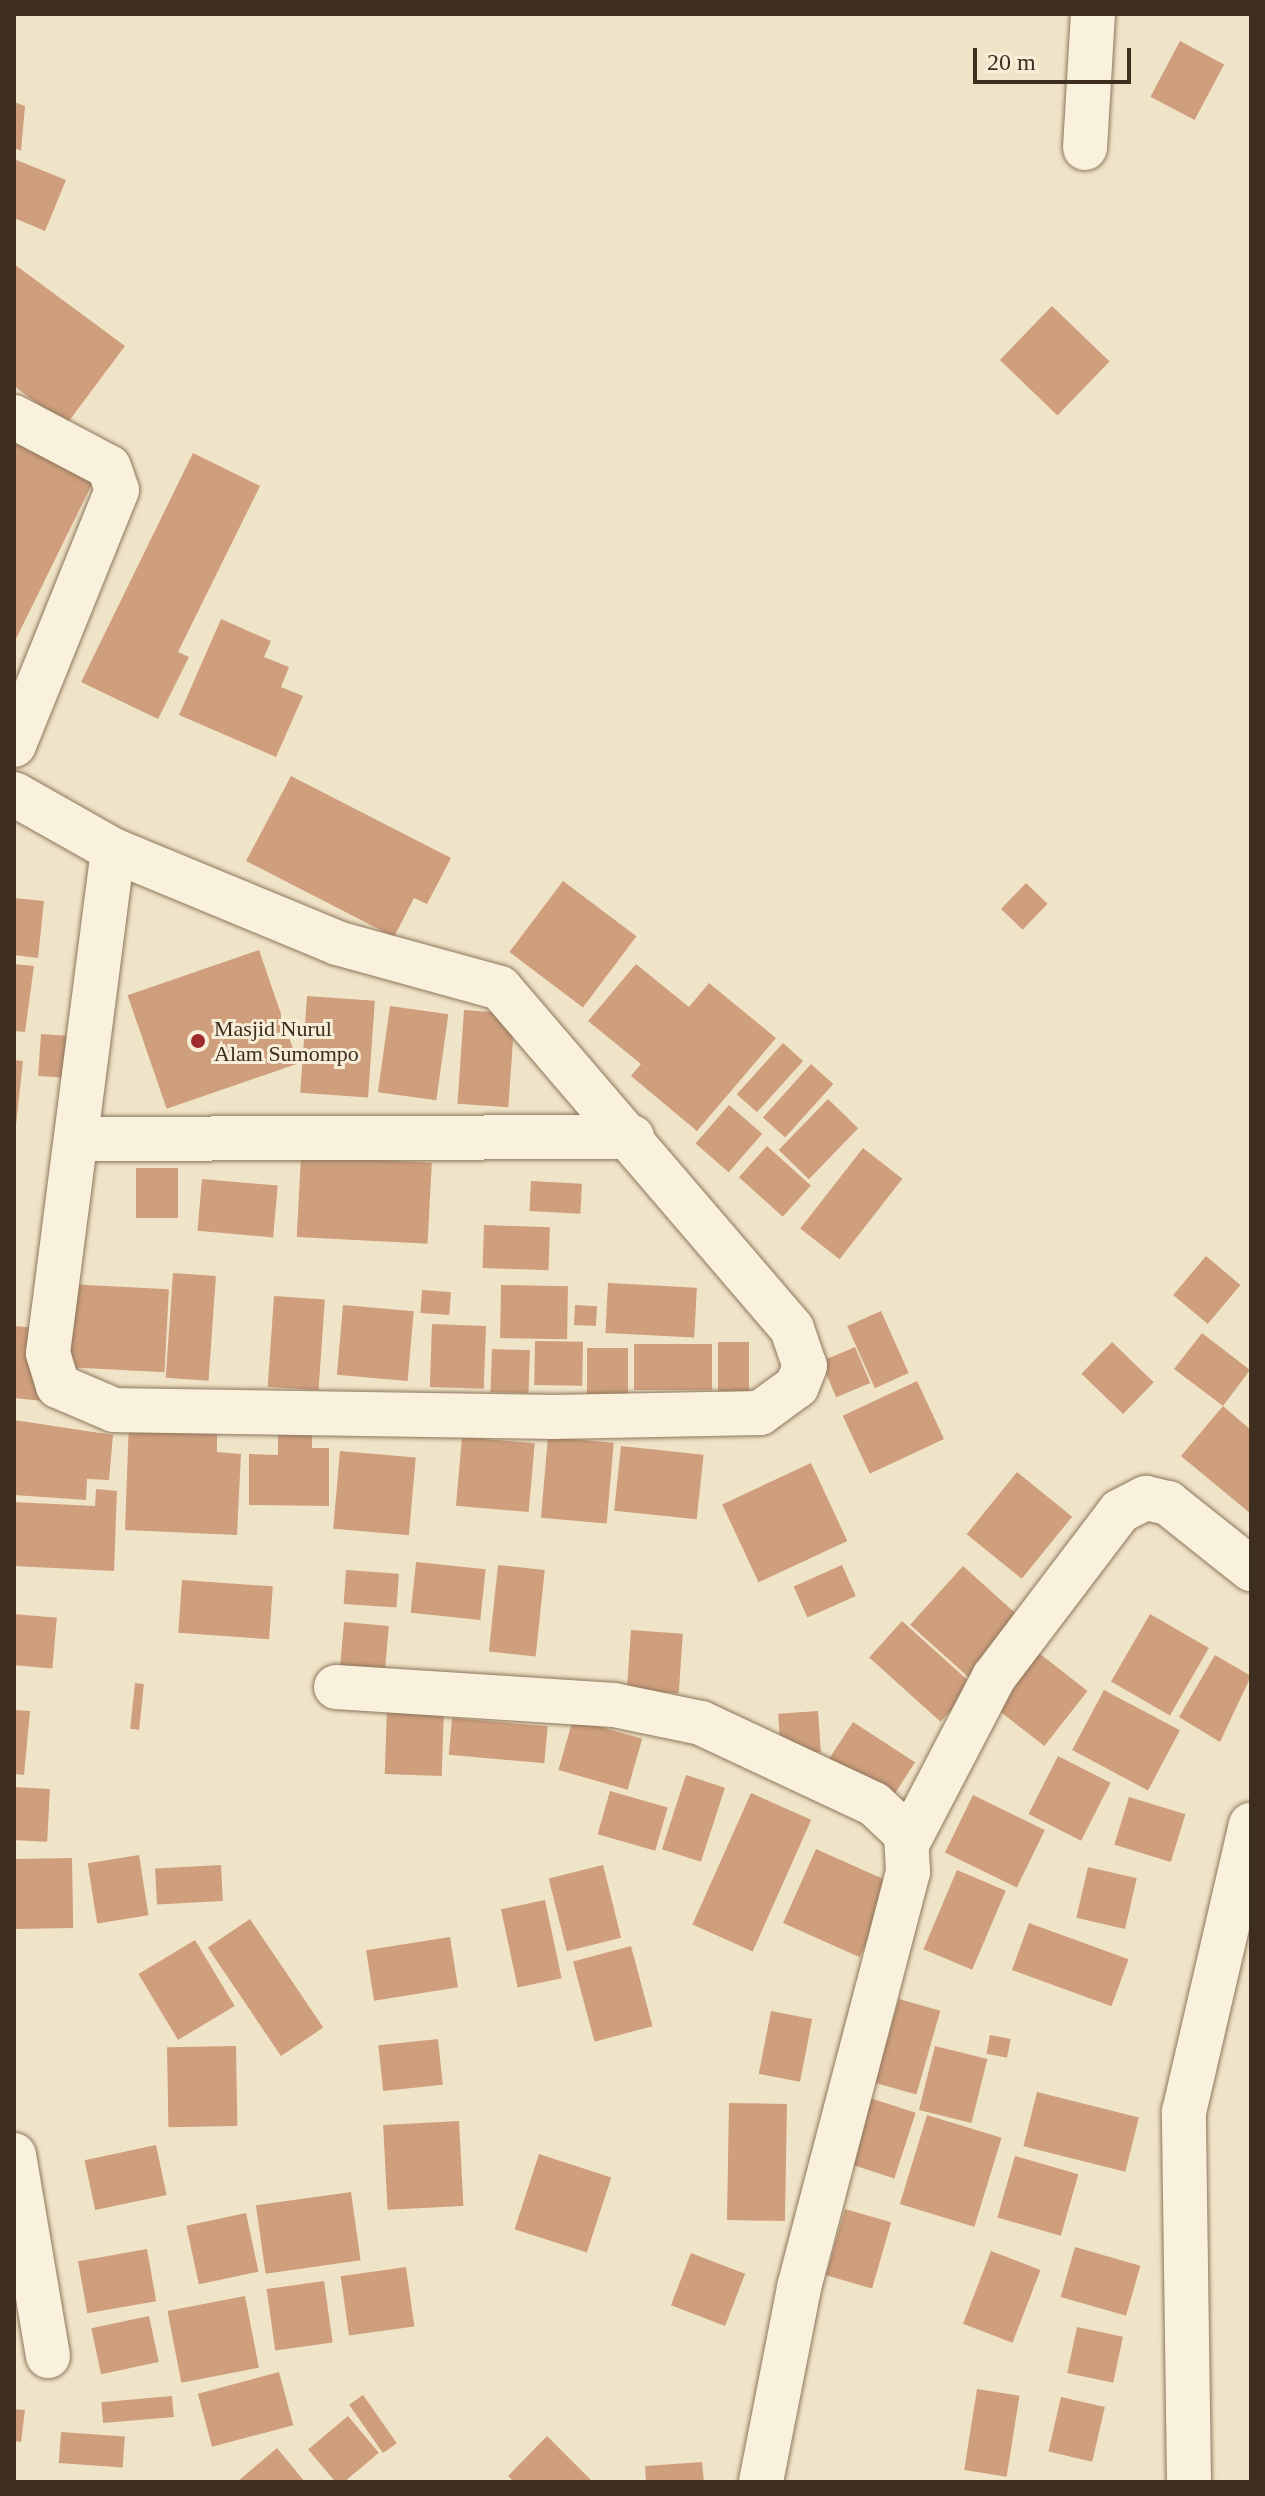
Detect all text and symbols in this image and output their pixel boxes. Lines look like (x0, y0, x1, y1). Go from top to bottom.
scale bar (977, 32, 1135, 82)
text: 20 m (987, 49, 1036, 75)
place label: Masjid Nurul Alam Sumompo (214, 1015, 359, 1066)
marker: Masjid Nurul Alam Sumompo (189, 1032, 207, 1050)

